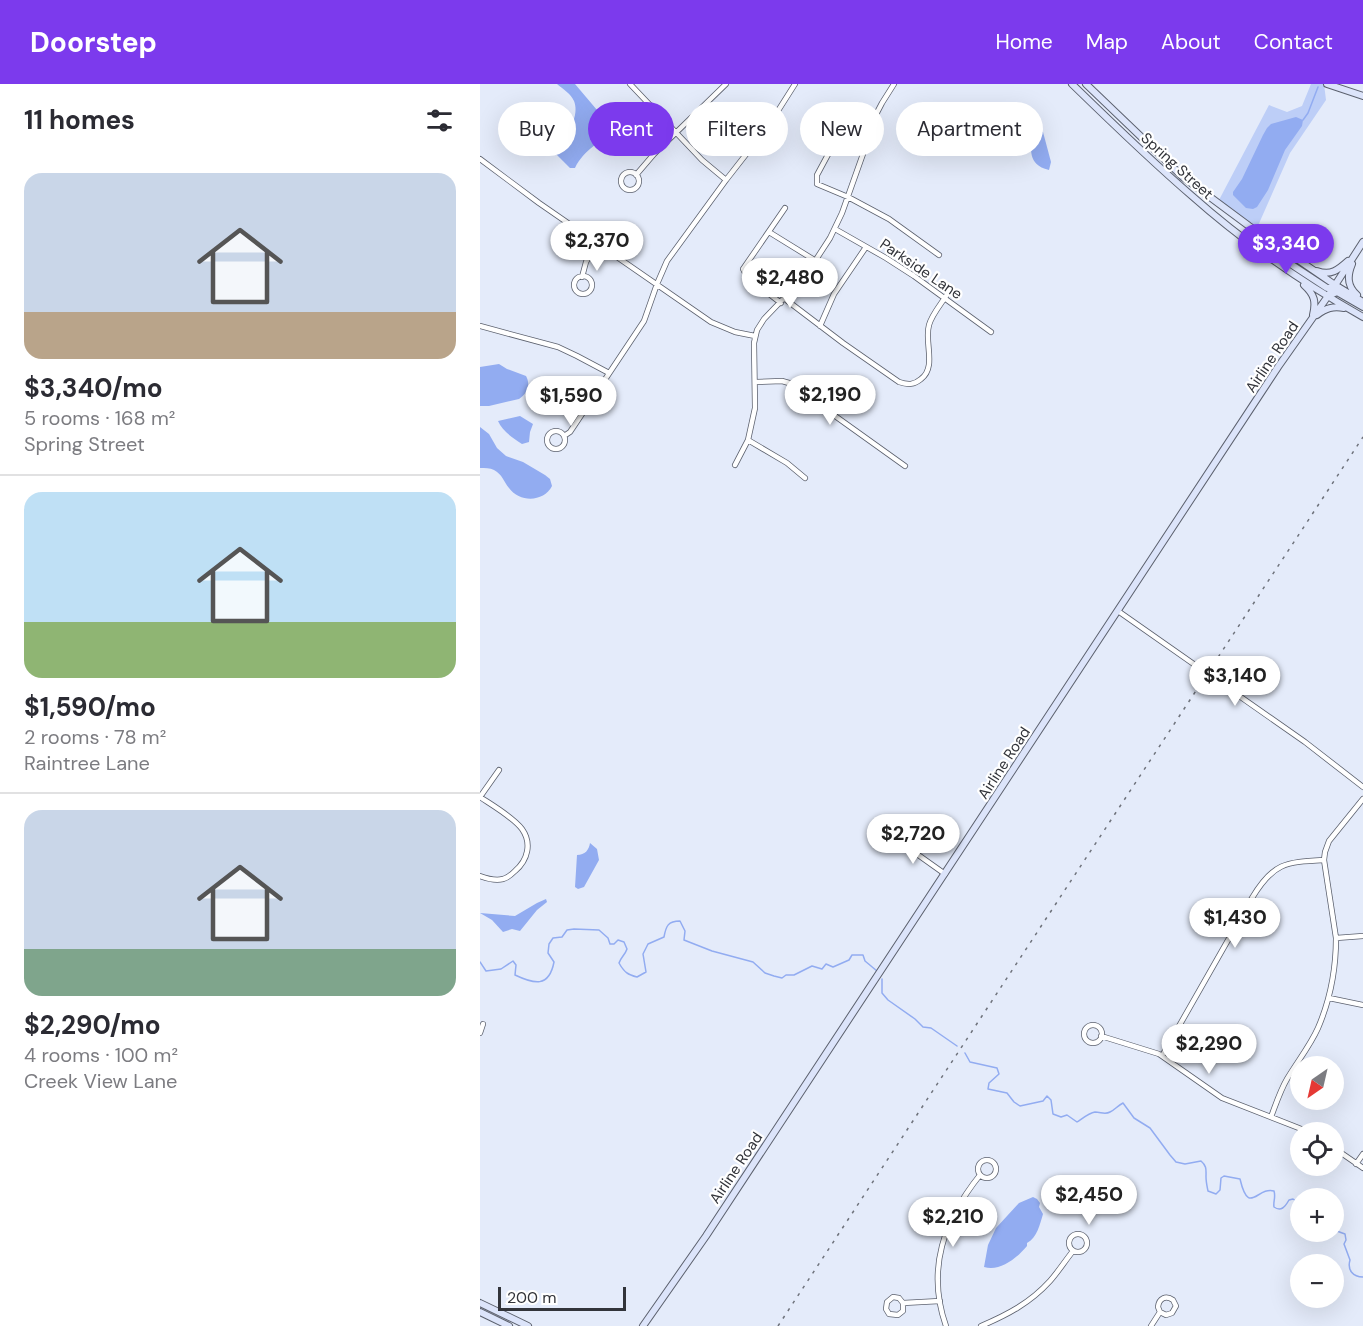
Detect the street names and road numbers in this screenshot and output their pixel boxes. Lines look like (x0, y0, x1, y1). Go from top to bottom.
street label: Spring Street (1137, 128, 1217, 204)
street label: Parkside Lane (876, 234, 966, 304)
street label: Airline Road (1241, 317, 1303, 397)
street label: Airline Road (973, 723, 1035, 803)
street label: Airline Road (705, 1128, 767, 1208)

